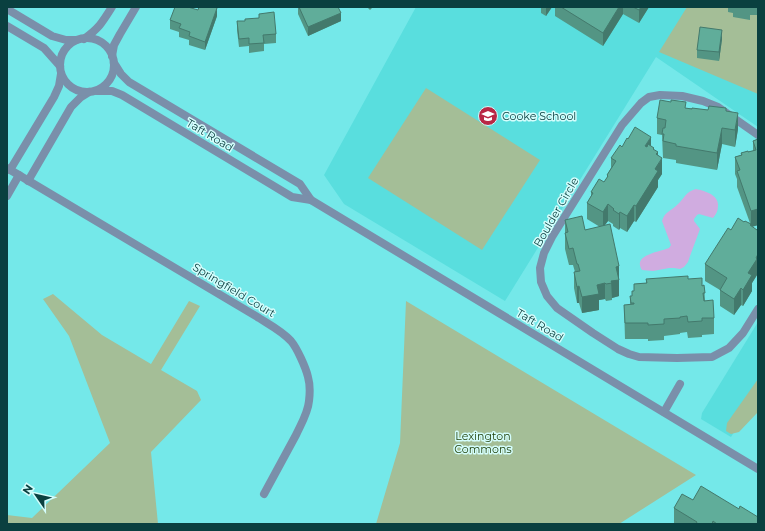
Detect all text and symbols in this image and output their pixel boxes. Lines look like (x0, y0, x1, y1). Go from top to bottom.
school or university icon: Cooke School (477, 105, 499, 127)
place label: Cooke School (502, 109, 576, 123)
street label: Taft Road (184, 116, 236, 154)
street label: Boulder Circle (531, 175, 582, 249)
street label: Springfield Court (190, 260, 278, 320)
street label: Taft Road (514, 306, 566, 344)
park label: Lexington Commons (454, 429, 512, 456)
north arrow (16, 475, 56, 515)
text: N (19, 482, 36, 497)

